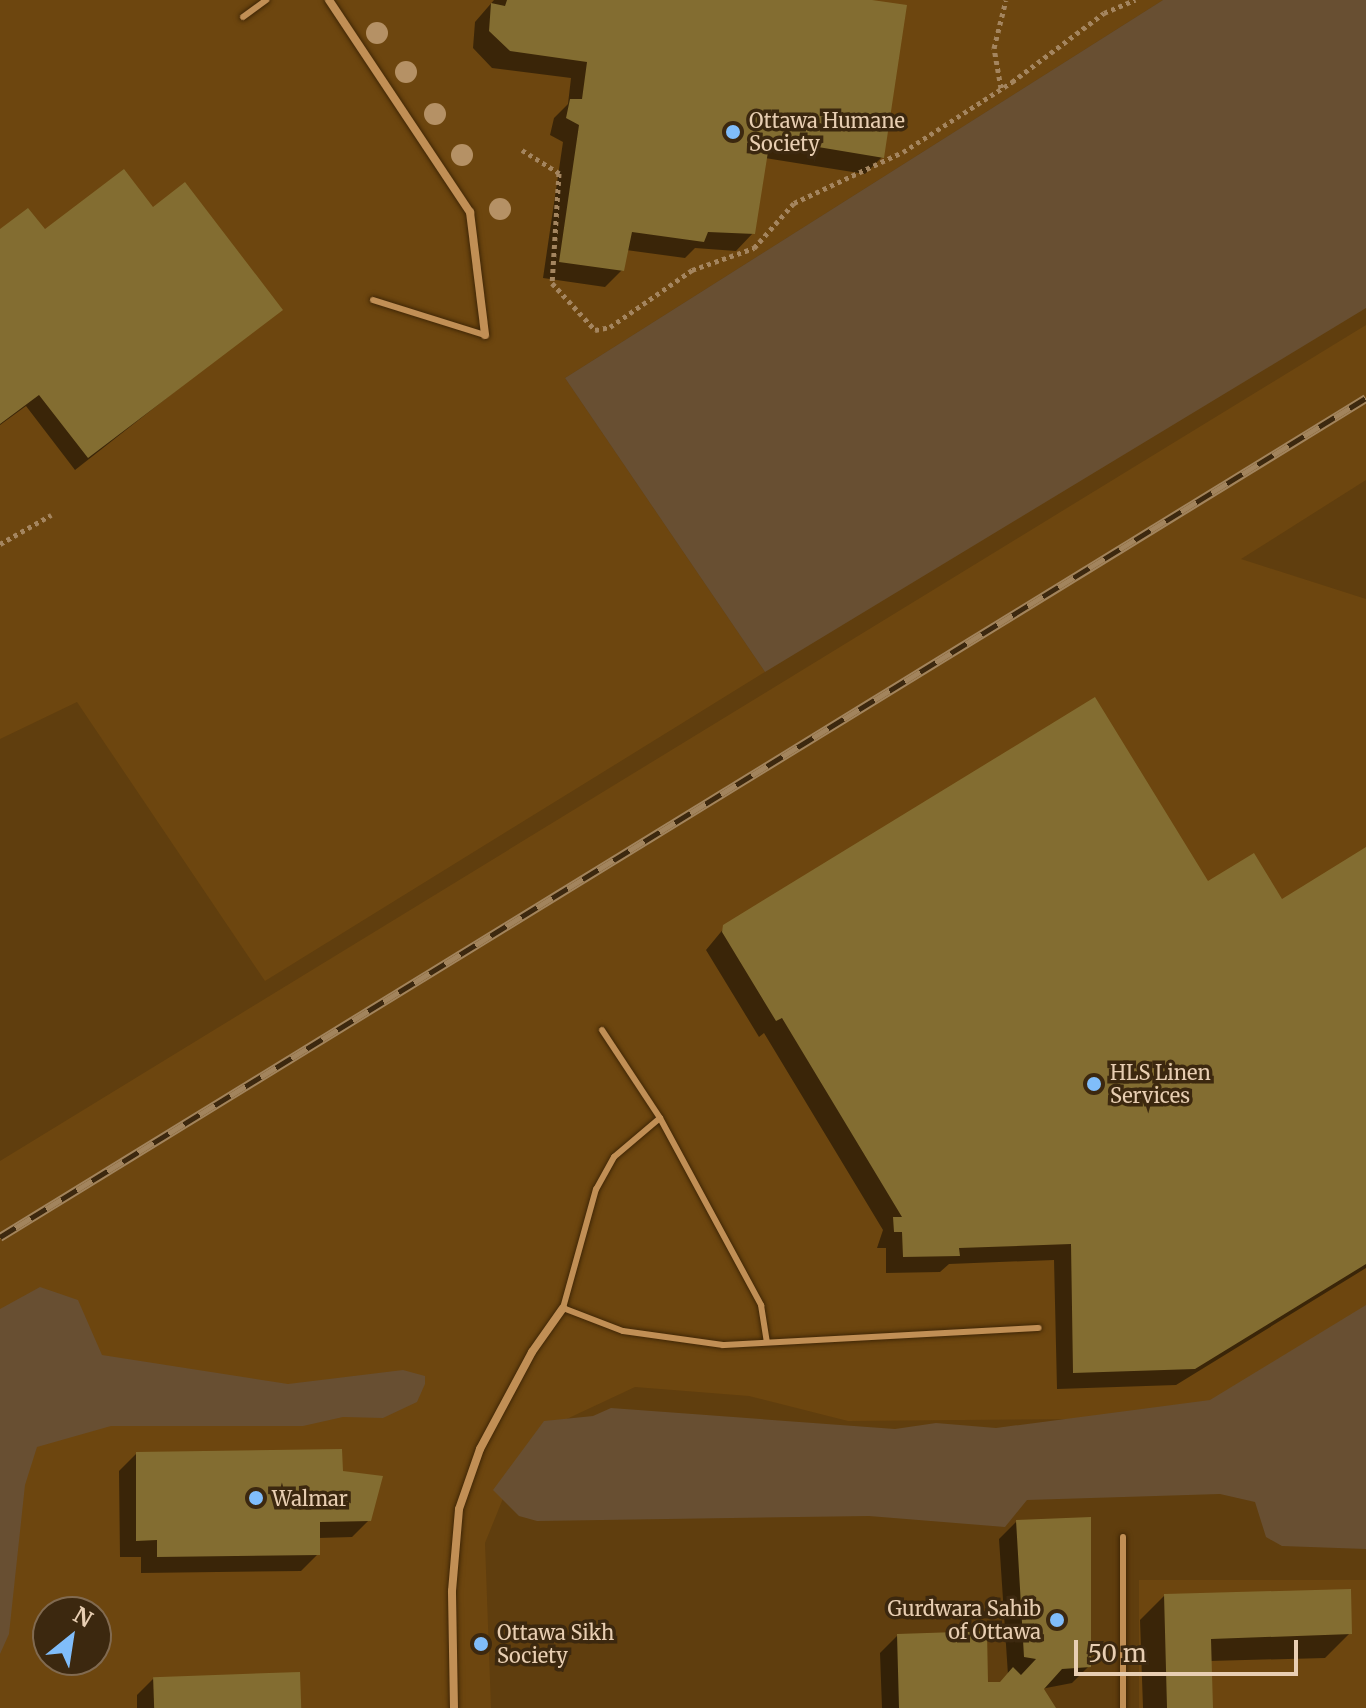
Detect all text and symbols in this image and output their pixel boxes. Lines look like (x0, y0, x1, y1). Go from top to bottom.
place label: Ottawa Humane Society (749, 108, 905, 155)
marker: Ottawa Humane Society (724, 123, 742, 141)
place label: HLS Linen Services (1110, 1060, 1211, 1107)
marker: HLS Linen Services (1085, 1075, 1103, 1093)
place label: Walmar (272, 1486, 348, 1510)
marker: Walmar (247, 1489, 265, 1507)
north arrow (32, 1596, 112, 1676)
place label: Gurdwara Sahib of Ottawa (888, 1596, 1041, 1643)
text: N (68, 1600, 98, 1633)
marker: Gurdwara Sahib of Ottawa (1048, 1611, 1066, 1629)
place label: Ottawa Sikh Society (497, 1620, 614, 1667)
scale bar (1078, 1624, 1302, 1674)
marker: Ottawa Sikh Society (472, 1635, 490, 1653)
text: 50 m (1088, 1638, 1147, 1669)

